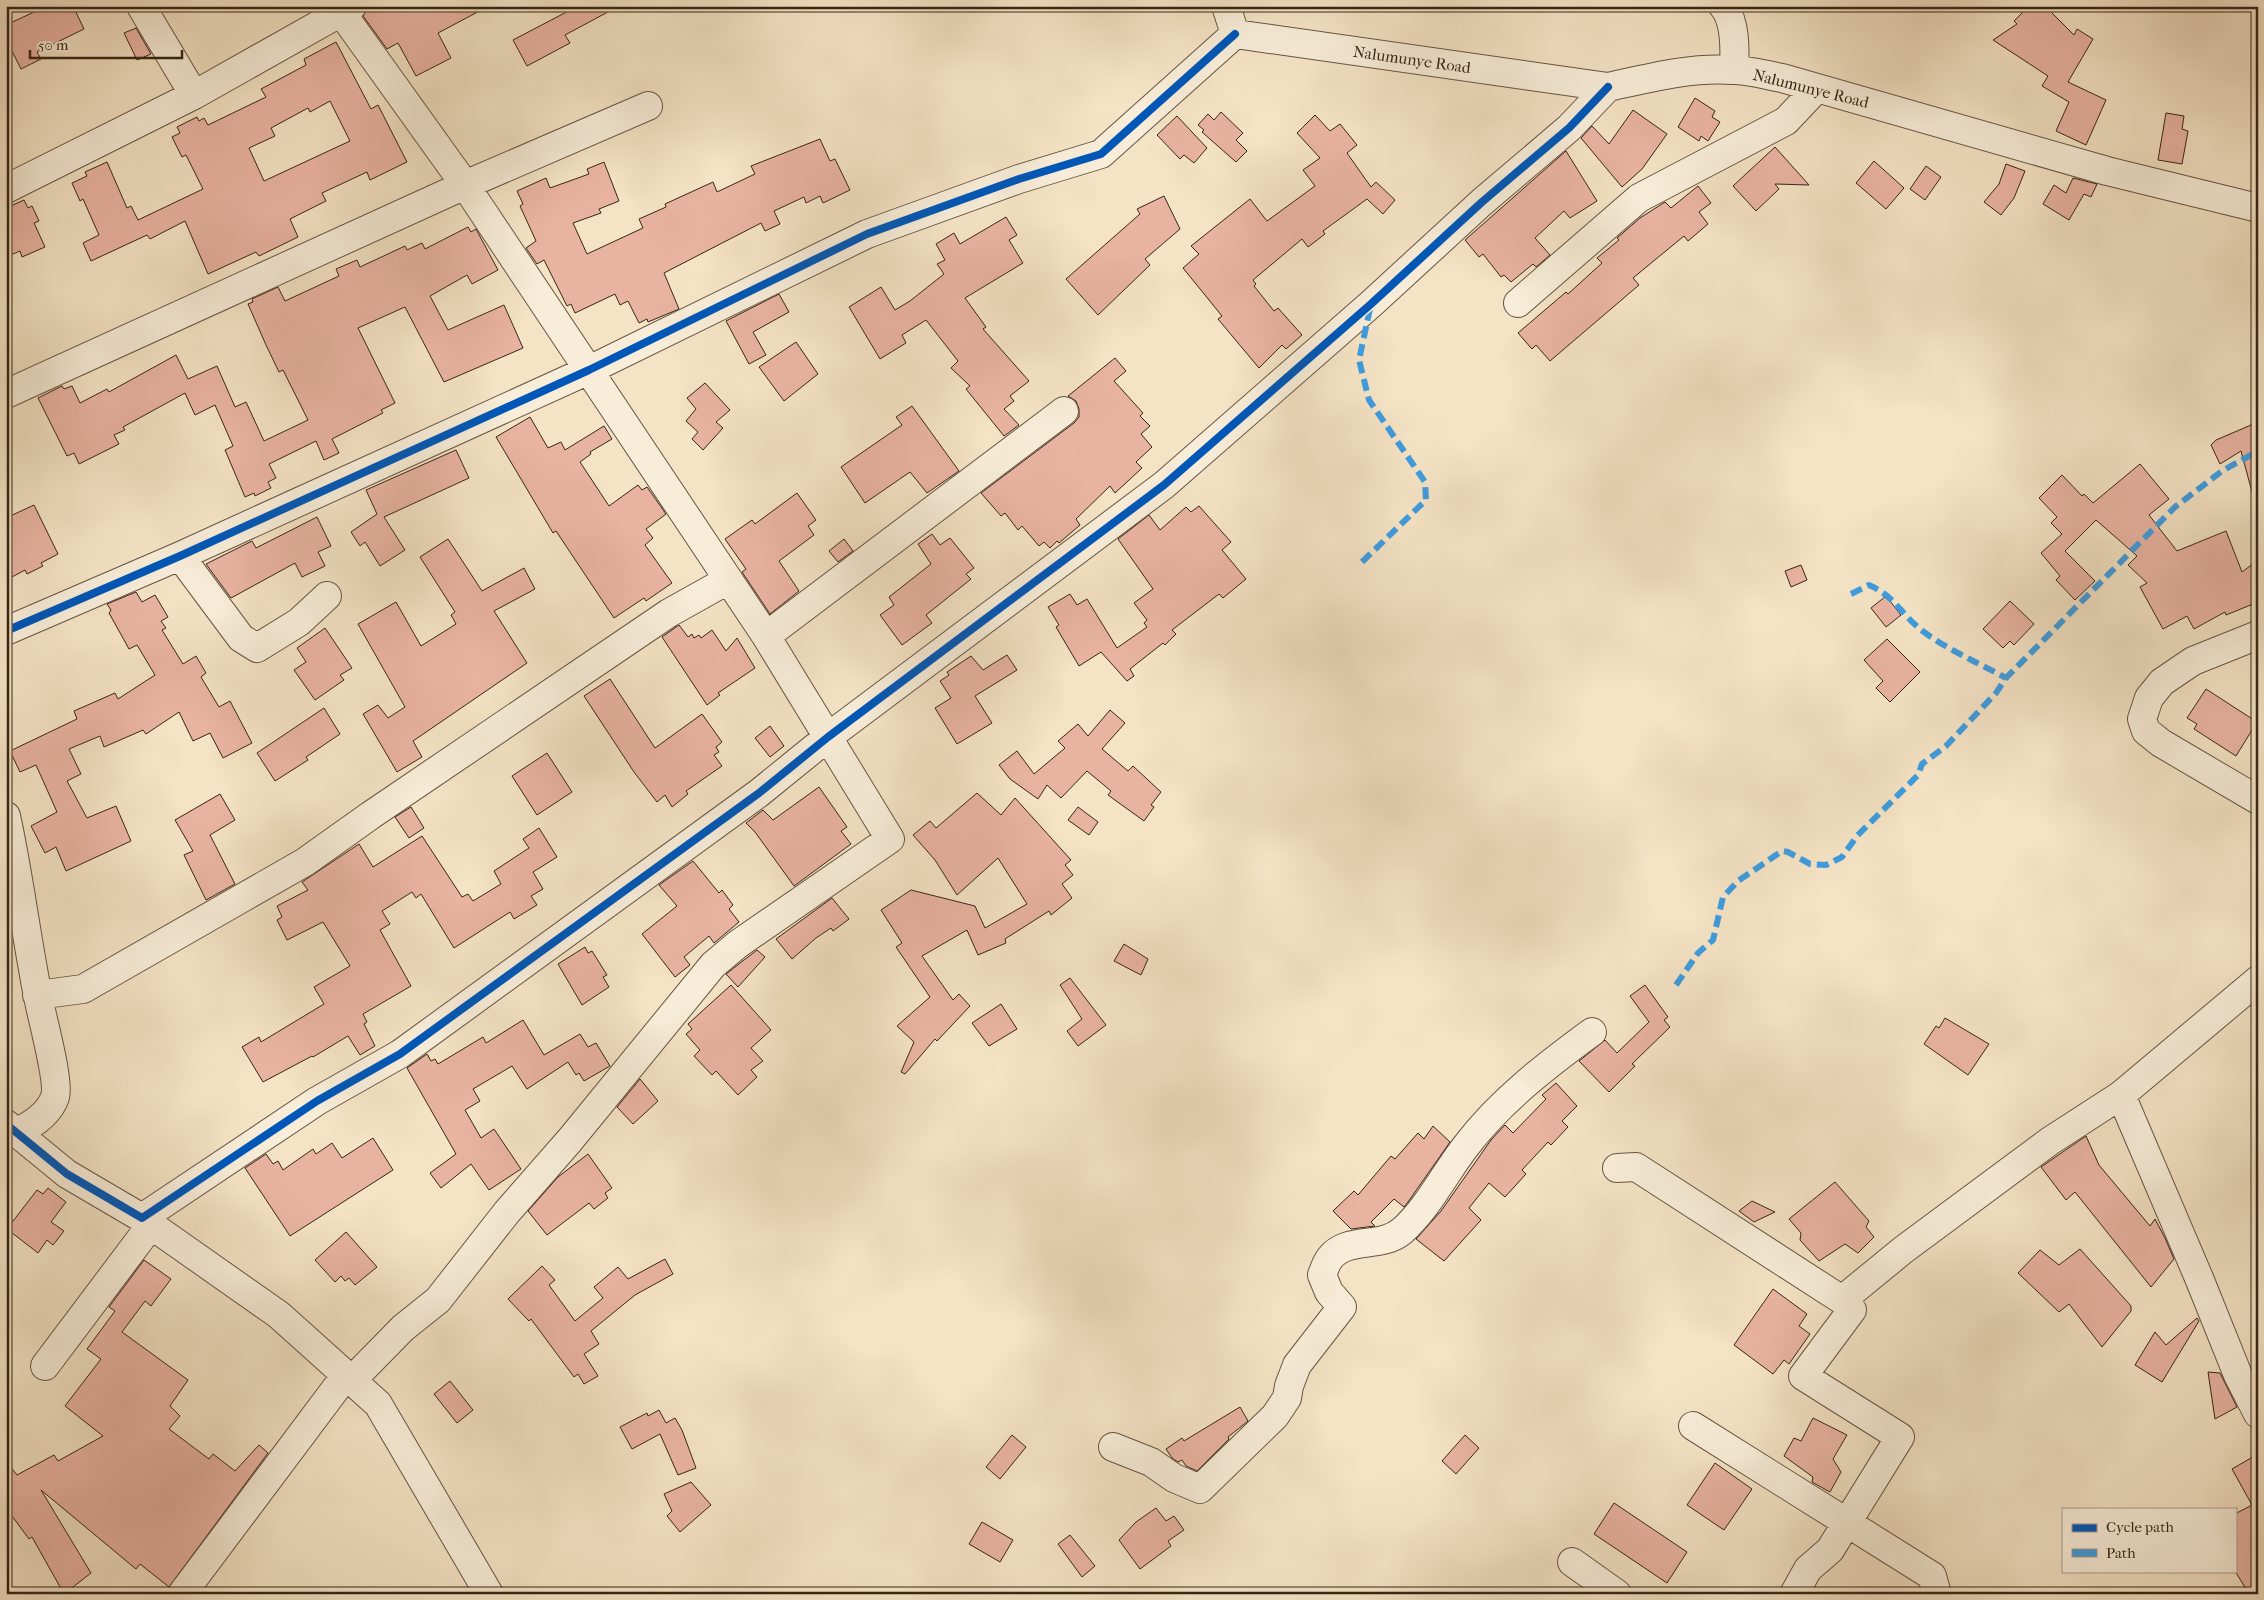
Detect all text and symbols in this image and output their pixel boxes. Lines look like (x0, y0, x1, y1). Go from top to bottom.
scale bar (30, 28, 182, 60)
text: 50 m (38, 36, 69, 54)
street label: Nalumunye Road (1352, 42, 1472, 77)
street label: Nalumunye Road (1751, 65, 1871, 112)
legend (2062, 1508, 2236, 1572)
text: Cycle path (2106, 1518, 2174, 1536)
text: Path (2106, 1544, 2136, 1562)

